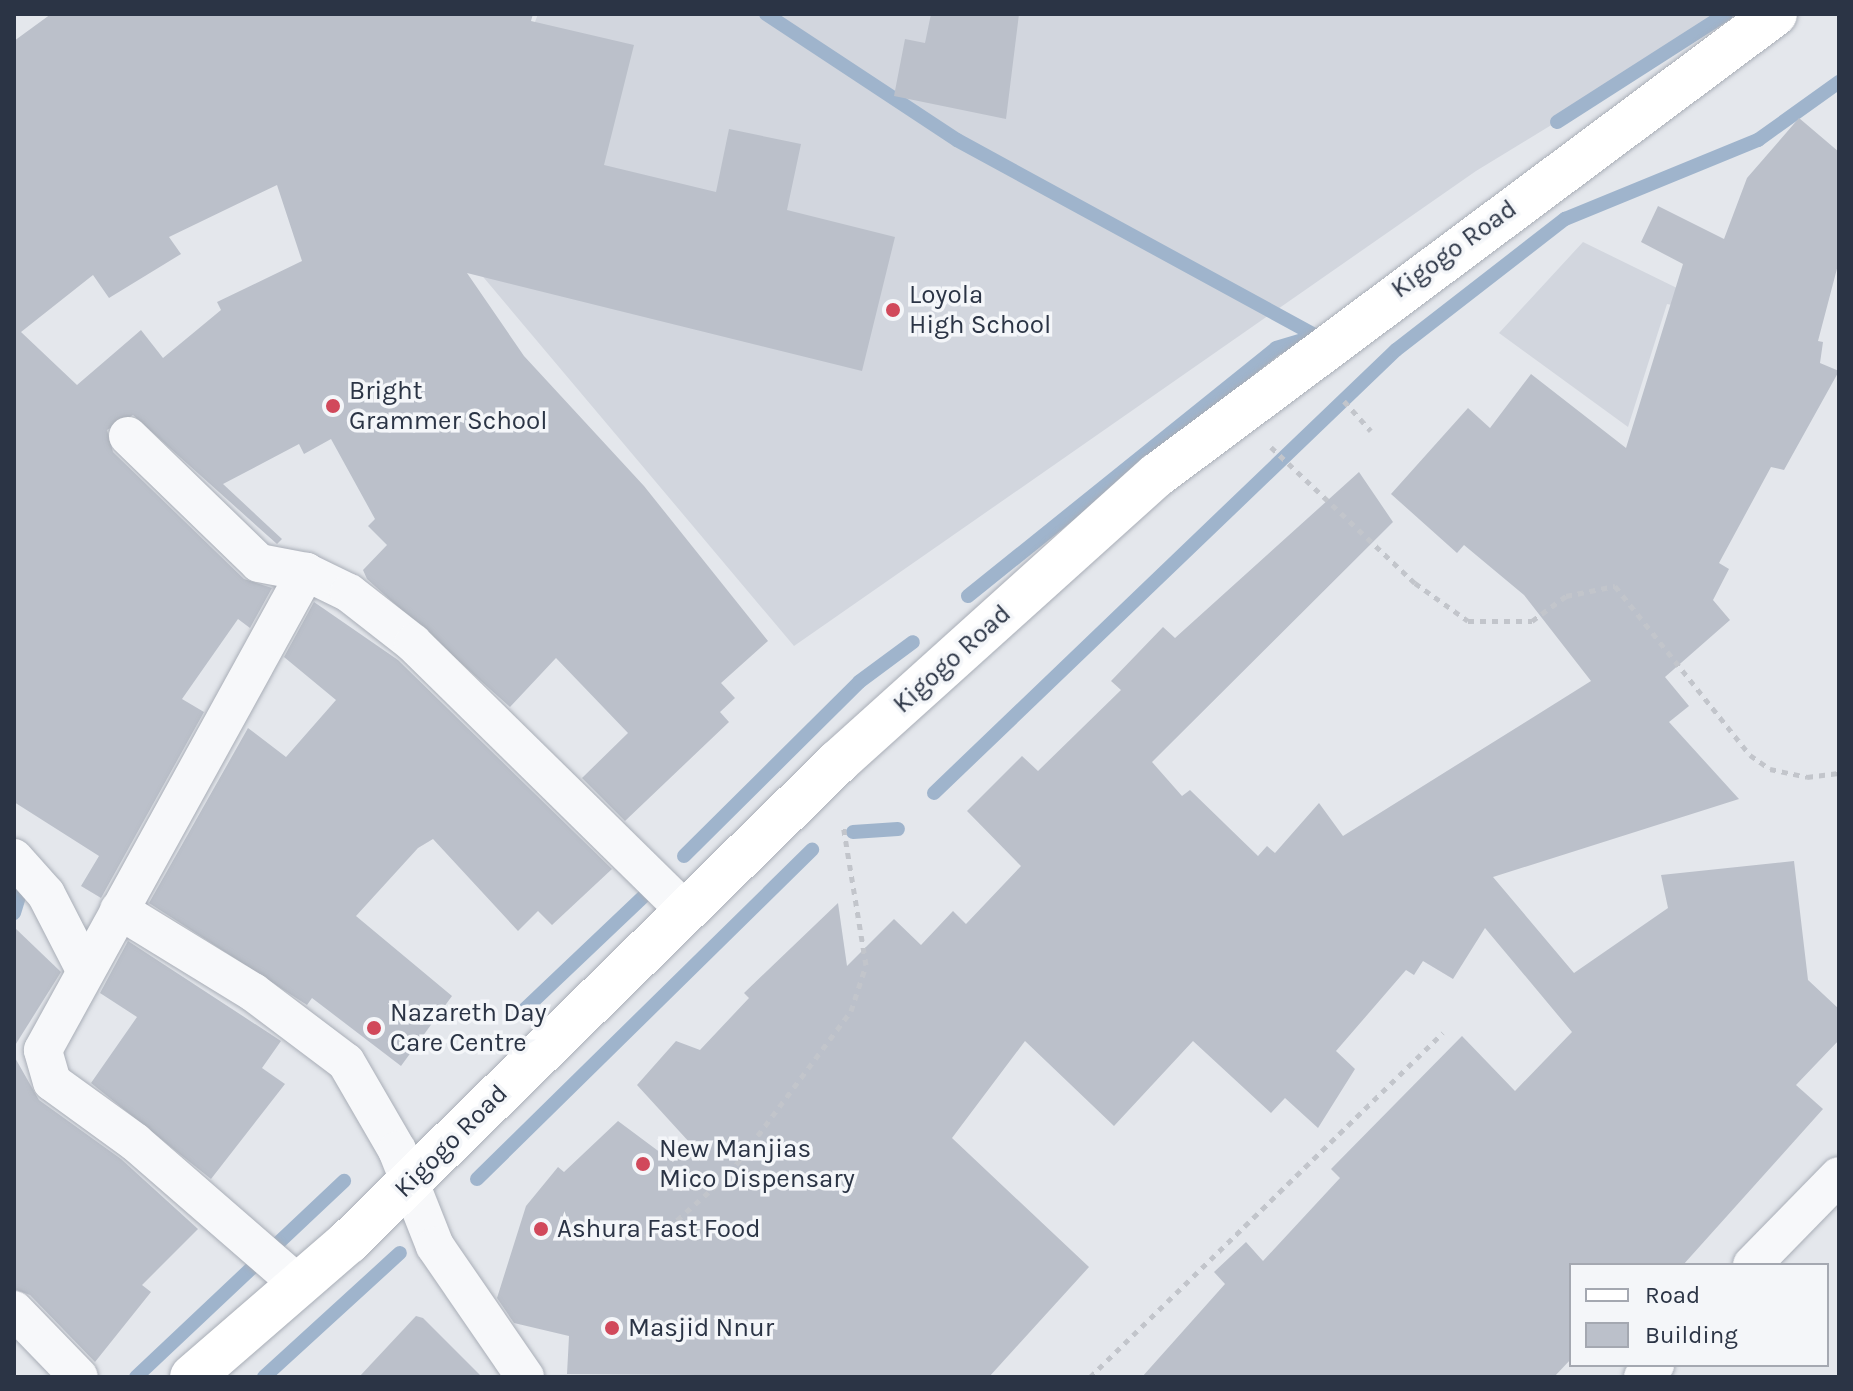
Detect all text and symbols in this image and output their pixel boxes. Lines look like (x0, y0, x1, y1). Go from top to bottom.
street label: Kigogo Road (1385, 193, 1523, 305)
place label: Loyola High School (909, 279, 1051, 340)
marker: Loyola High School (884, 301, 902, 319)
place label: Bright Grammer School (349, 375, 548, 436)
marker: Bright Grammer School (324, 397, 342, 415)
street label: Kigogo Road (887, 598, 1017, 720)
place label: Nazareth Day Care Centre (390, 997, 547, 1058)
marker: Nazareth Day Care Centre (365, 1019, 383, 1037)
street label: Kigogo Road (388, 1078, 514, 1204)
place label: New Manjias Mico Dispensary (659, 1133, 855, 1194)
marker: New Manjias Mico Dispensary (634, 1155, 652, 1173)
place label: Ashura Fast Food (557, 1213, 761, 1245)
marker: Ashura Fast Food (532, 1220, 550, 1238)
legend (1569, 1263, 1829, 1367)
text: Road (1645, 1281, 1700, 1309)
place label: Masjid Nnur (628, 1312, 774, 1344)
marker: Masjid Nnur (603, 1319, 621, 1337)
text: Building (1645, 1321, 1738, 1349)

